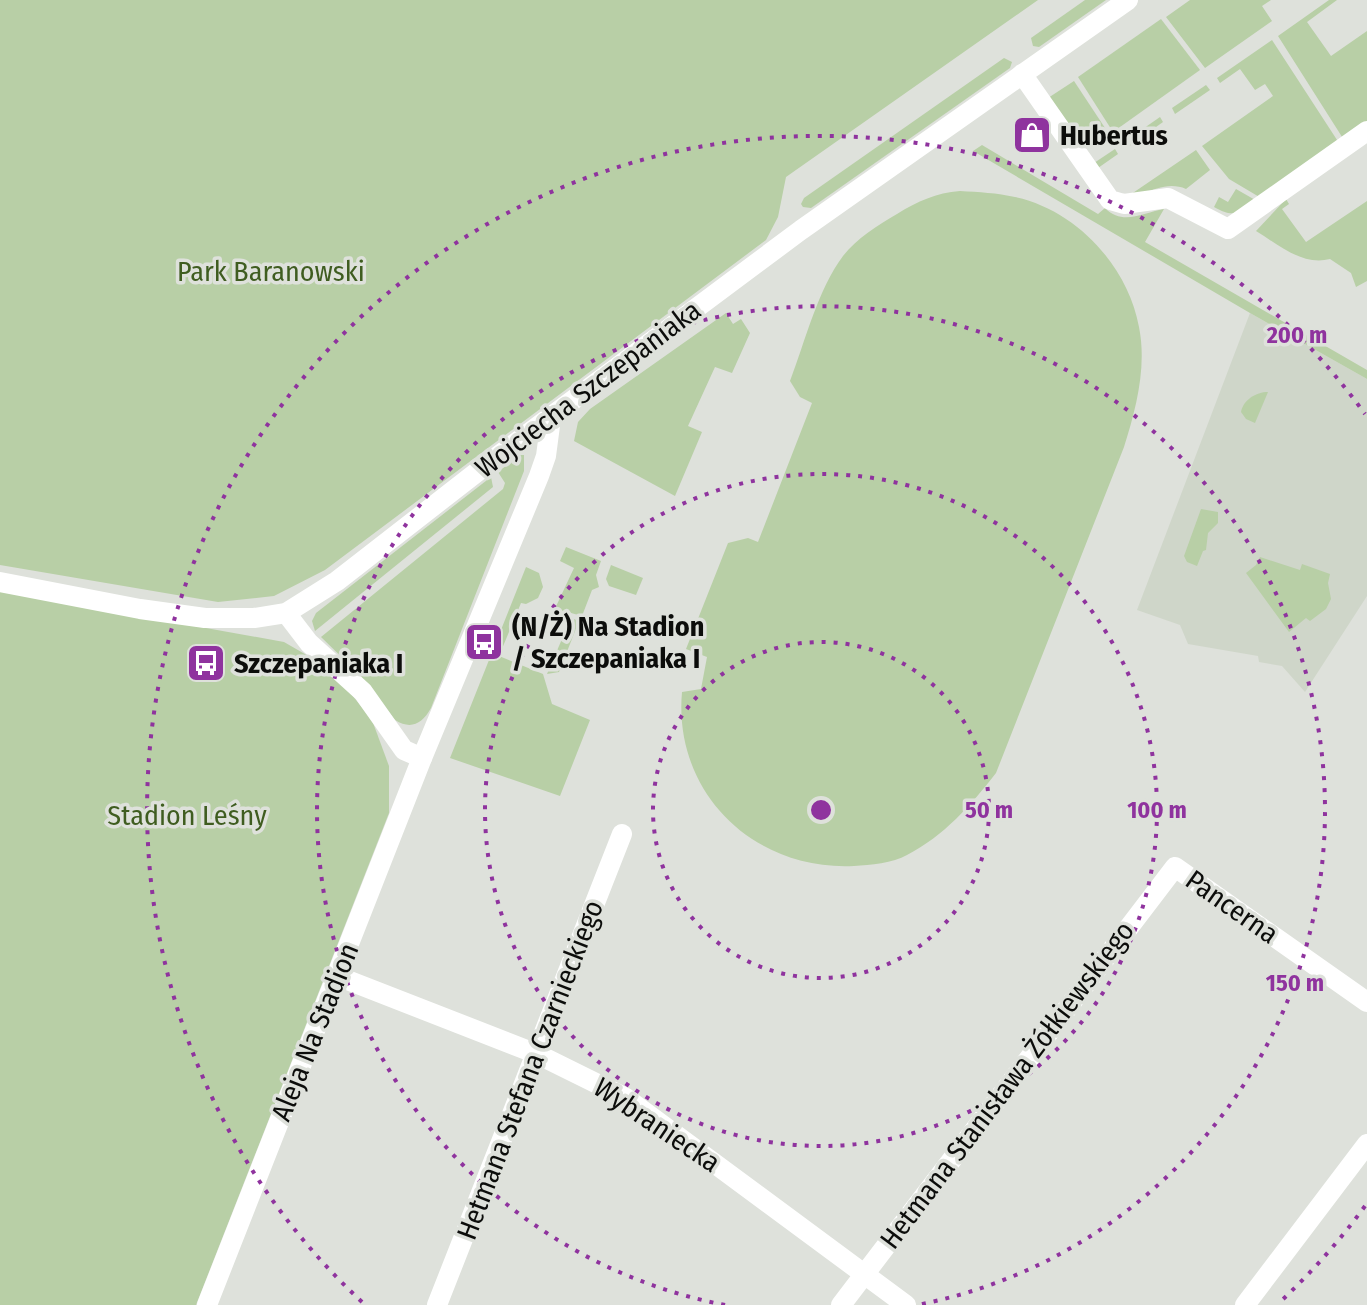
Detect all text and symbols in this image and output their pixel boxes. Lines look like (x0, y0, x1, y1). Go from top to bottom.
shop icon: Hubertus (1011, 114, 1053, 156)
place label: Hubertus (1060, 119, 1168, 152)
park label: Park Baranowski (177, 255, 365, 288)
street label: Wojciecha Szczepaniaka (469, 293, 707, 485)
text: 200 m (1266, 321, 1327, 349)
place label: (N/Ż) Na Stadion / Szczepaniaka I (512, 610, 704, 675)
bus stop icon: (N/Ż) Na Stadion / Szczepaniaka I (463, 621, 505, 663)
bus stop icon: Szczepaniaka I (185, 642, 227, 684)
place label: Szczepaniaka I (234, 647, 403, 680)
centre of rings (807, 796, 835, 824)
text: 50 m (965, 796, 1013, 824)
text: 100 m (1127, 796, 1187, 824)
park label: Stadion Leśny (107, 799, 267, 832)
street label: Pancerna (1179, 863, 1285, 951)
street label: Hetmana Stefana Czarnieckiego (450, 896, 610, 1244)
street label: Hetmana Stanisława Żółkiewskiego (873, 915, 1141, 1255)
street label: Aleja Na Stadion (264, 938, 366, 1126)
text: 150 m (1266, 969, 1324, 997)
street label: Wybraniecka (588, 1071, 726, 1179)

